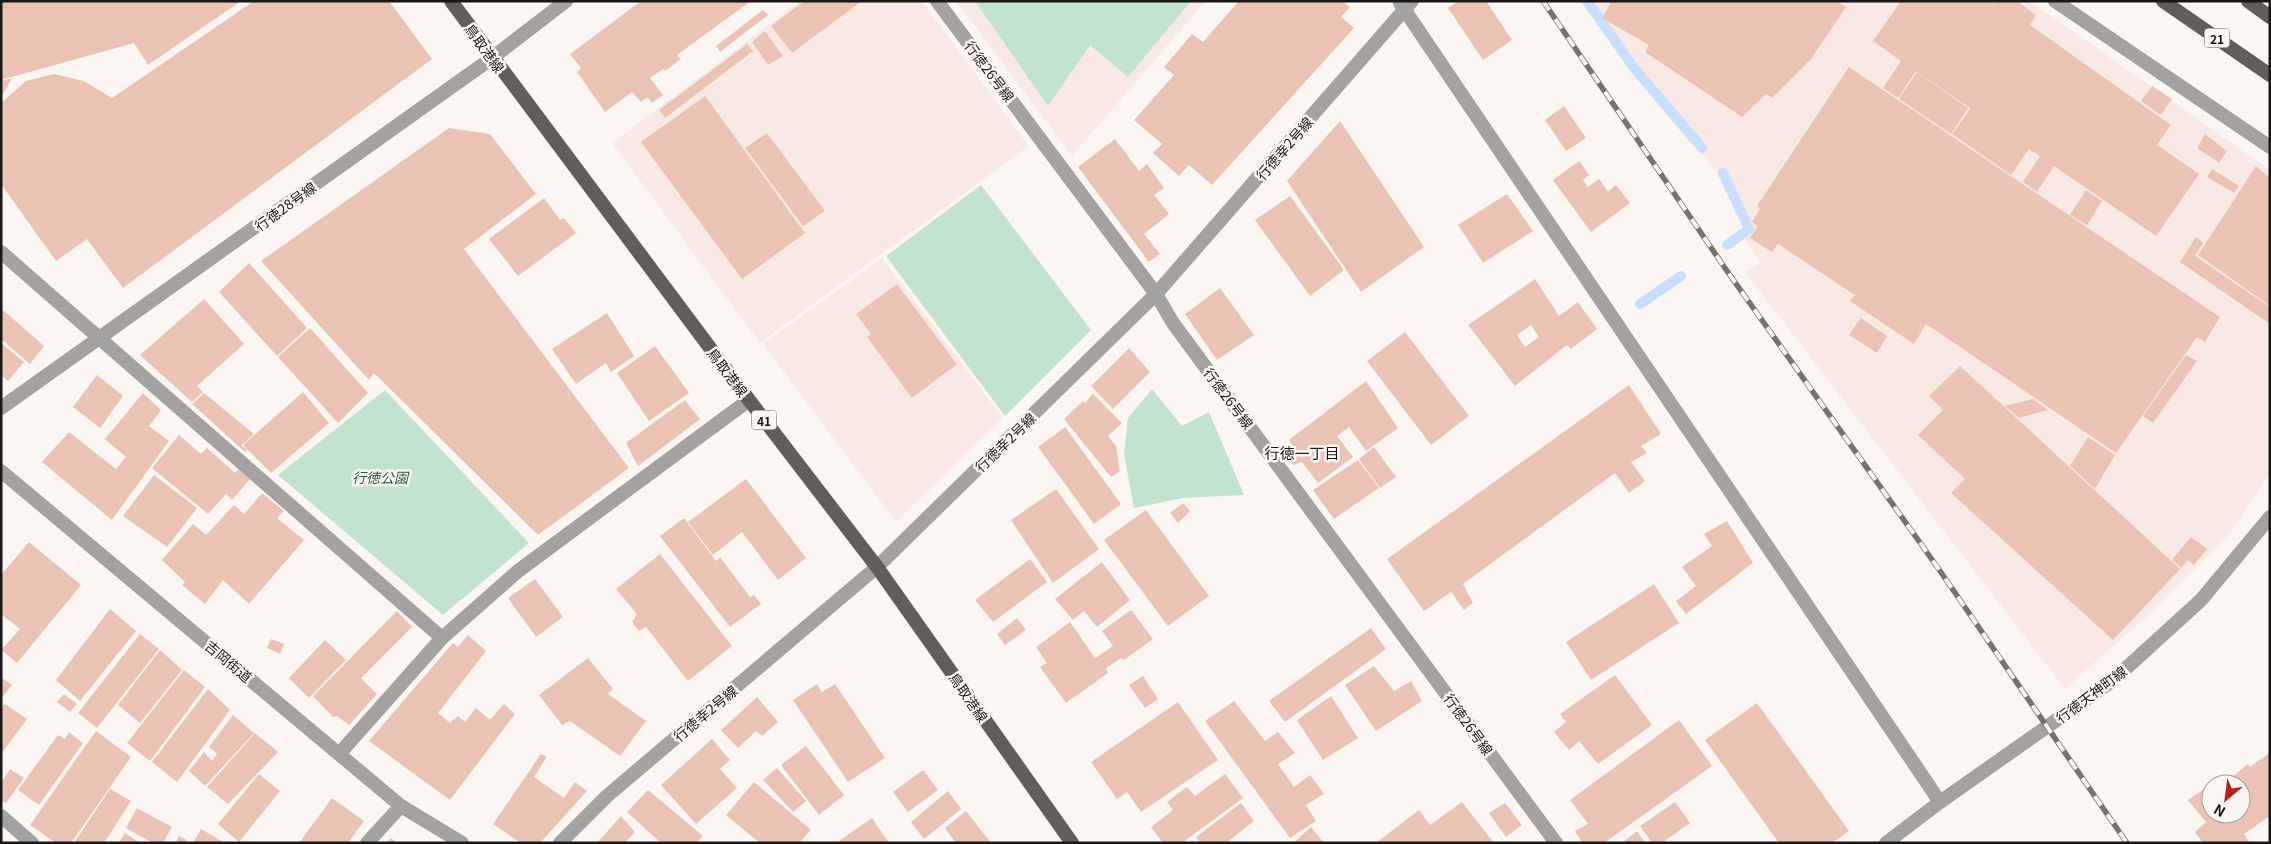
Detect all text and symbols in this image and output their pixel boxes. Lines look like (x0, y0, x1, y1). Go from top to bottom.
street label: 鳥取港線 (460, 19, 510, 77)
road number: 21 (2204, 28, 2230, 48)
street label: 行徳26号線 (960, 36, 1020, 106)
street label: 行徳幸2号線 (1251, 112, 1317, 184)
street label: 行徳28号線 (250, 177, 320, 235)
street label: 鳥取港線 (703, 344, 753, 400)
street label: 行徳26号線 (1199, 363, 1259, 433)
street label: 行徳幸2号線 (970, 408, 1040, 476)
road number: 41 (752, 410, 776, 430)
district label: 行徳一丁目 (1264, 442, 1340, 463)
park label: 行徳公園 (352, 467, 410, 487)
street label: 吉岡街道 (201, 635, 257, 687)
street label: 行徳天神町線 (2051, 661, 2131, 727)
street label: 鳥取港線 (945, 668, 993, 726)
street label: 行徳幸2号線 (669, 680, 741, 746)
street label: 行徳26号線 (1440, 689, 1498, 759)
north arrow (2201, 774, 2251, 824)
text: N (2210, 800, 2229, 823)

